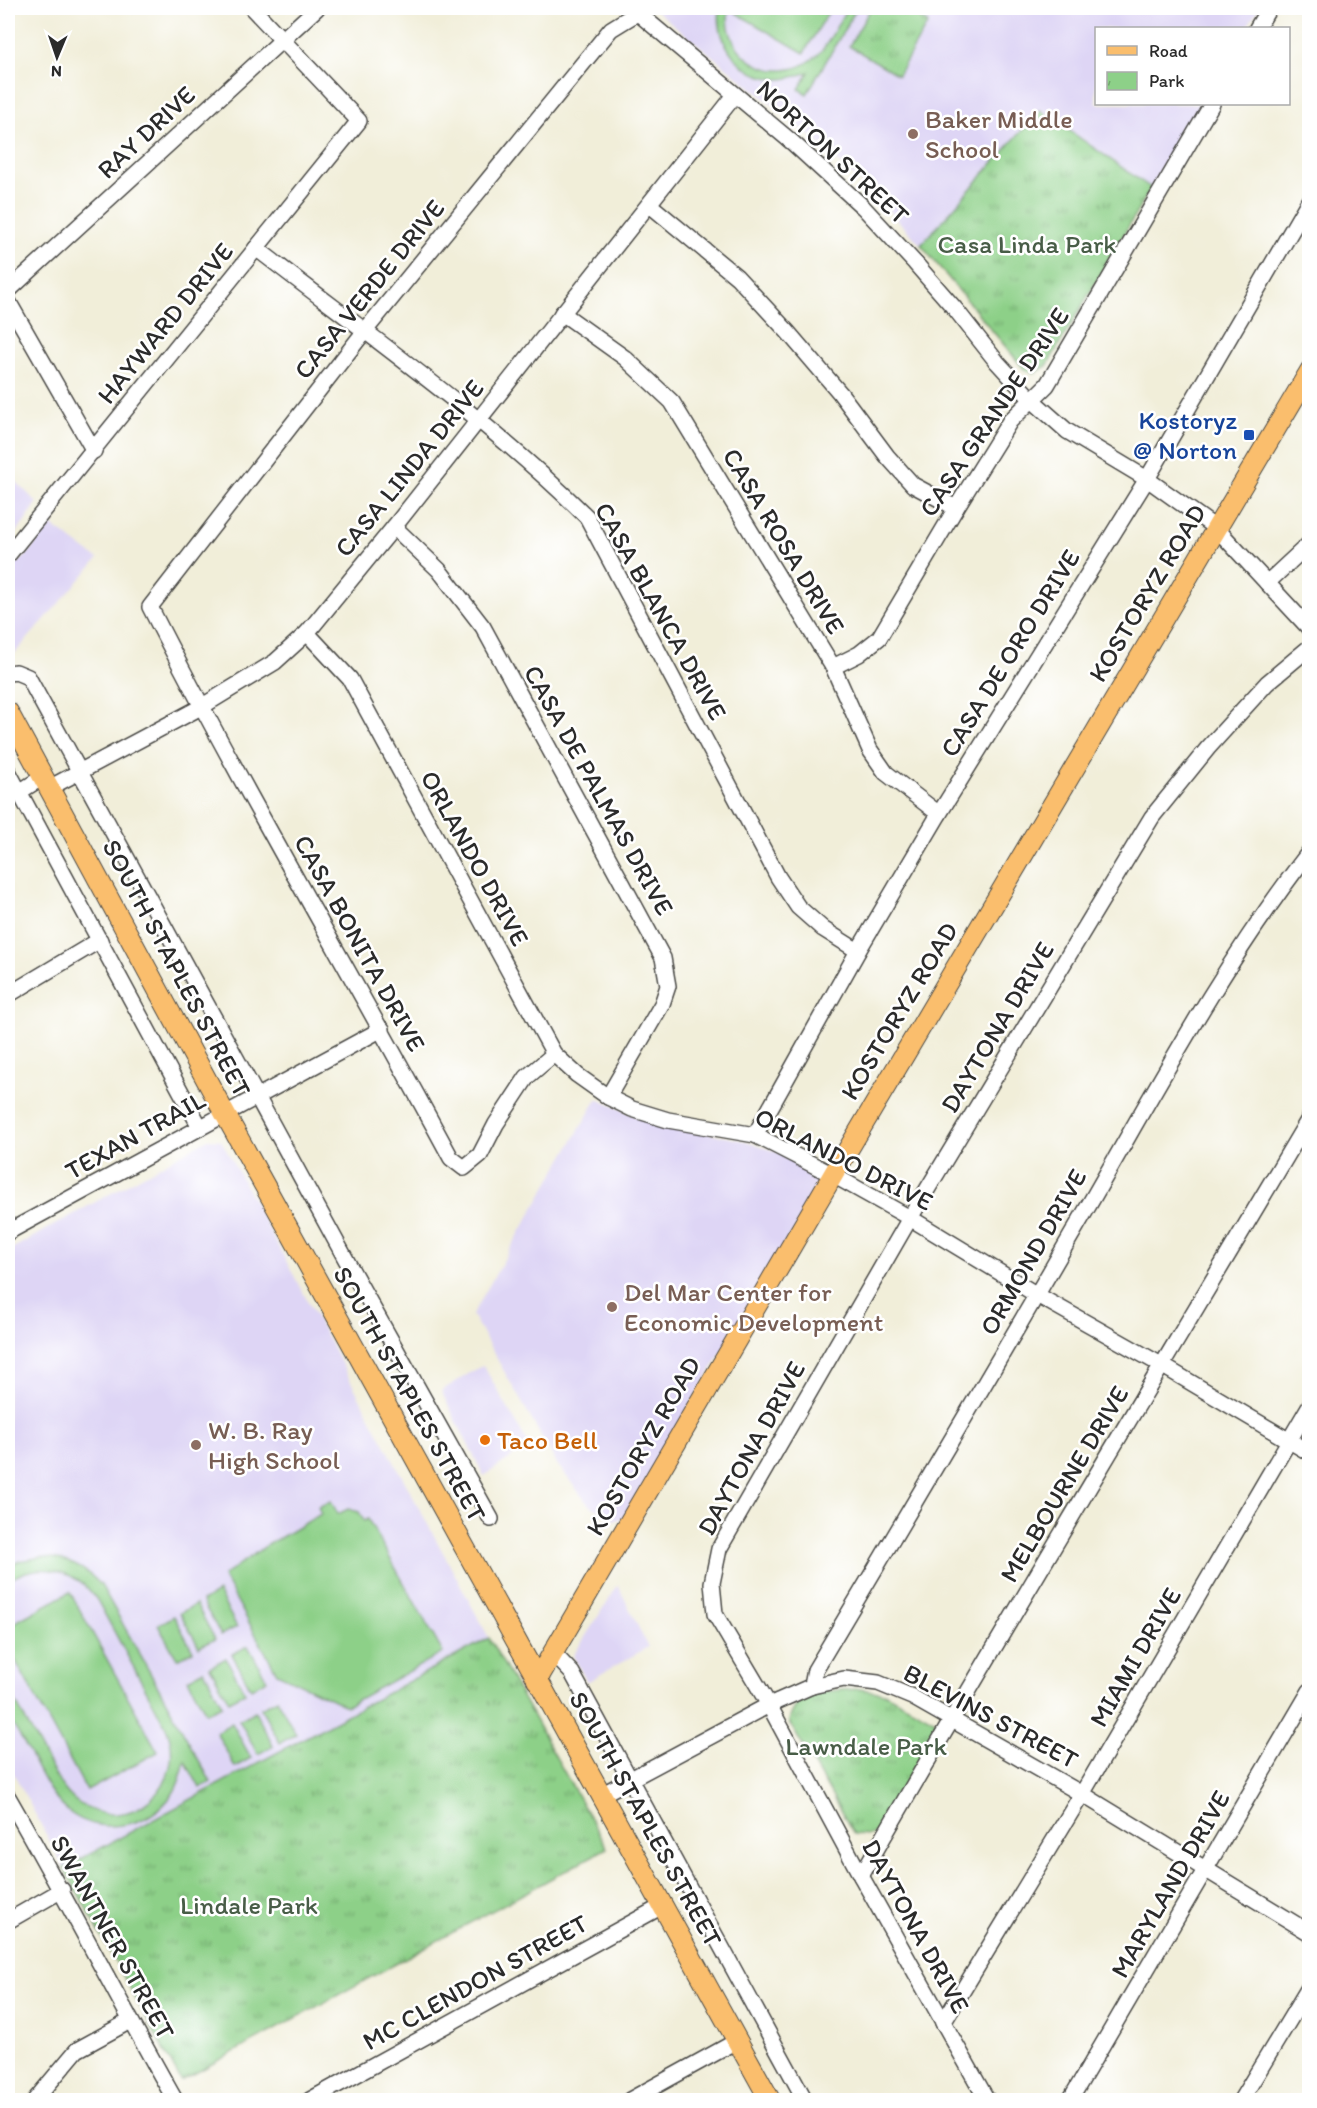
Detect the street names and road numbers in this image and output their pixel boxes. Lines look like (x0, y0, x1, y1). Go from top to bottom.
street label: NORTON STREET (750, 73, 916, 231)
street label: RAY DRIVE (90, 79, 202, 185)
street label: CASA VERDE DRIVE (287, 193, 451, 385)
street label: HAYWARD DRIVE (90, 236, 240, 410)
street label: CASA GRANDE DRIVE (912, 301, 1076, 523)
street label: CASA LINDA DRIVE (328, 373, 490, 563)
street label: CASA ROSA DRIVE (716, 442, 852, 640)
street label: CASA BLANCA DRIVE (588, 497, 734, 725)
street label: KOSTORYZ ROAD (1081, 498, 1213, 688)
street label: CASA DE ORO DRIVE (933, 543, 1087, 763)
street label: CASA DE PALMAS DRIVE (517, 659, 681, 921)
street label: ORLANDO DRIVE (414, 765, 536, 951)
street label: CASA BONITA DRIVE (287, 829, 433, 1057)
street label: SOUTH STAPLES STREET (96, 834, 259, 1103)
street label: KOSTORYZ ROAD (833, 916, 965, 1106)
street label: DAYTONA DRIVE (933, 936, 1061, 1118)
street label: TEXAN TRAIL (59, 1083, 211, 1187)
street label: ORLANDO DRIVE (750, 1100, 938, 1218)
street label: ORMOND DRIVE (972, 1163, 1094, 1341)
street label: SOUTH STAPLES STREET (326, 1261, 494, 1528)
street label: KOSTORYZ ROAD (579, 1351, 707, 1541)
street label: DAYTONA DRIVE (690, 1355, 812, 1541)
street label: MELBOURNE DRIVE (993, 1380, 1135, 1588)
street label: MIAMI DRIVE (1082, 1582, 1188, 1732)
street label: BLEVINS STREET (898, 1657, 1084, 1776)
street label: SOUTH STAPLES STREET (562, 1686, 730, 1953)
street label: MARYLAND DRIVE (1103, 1785, 1237, 1983)
street label: SWANTNER STREET (44, 1829, 182, 2045)
street label: DAYTONA DRIVE (855, 1833, 977, 2019)
street label: MC CLENDON STREET (357, 1907, 593, 2057)

